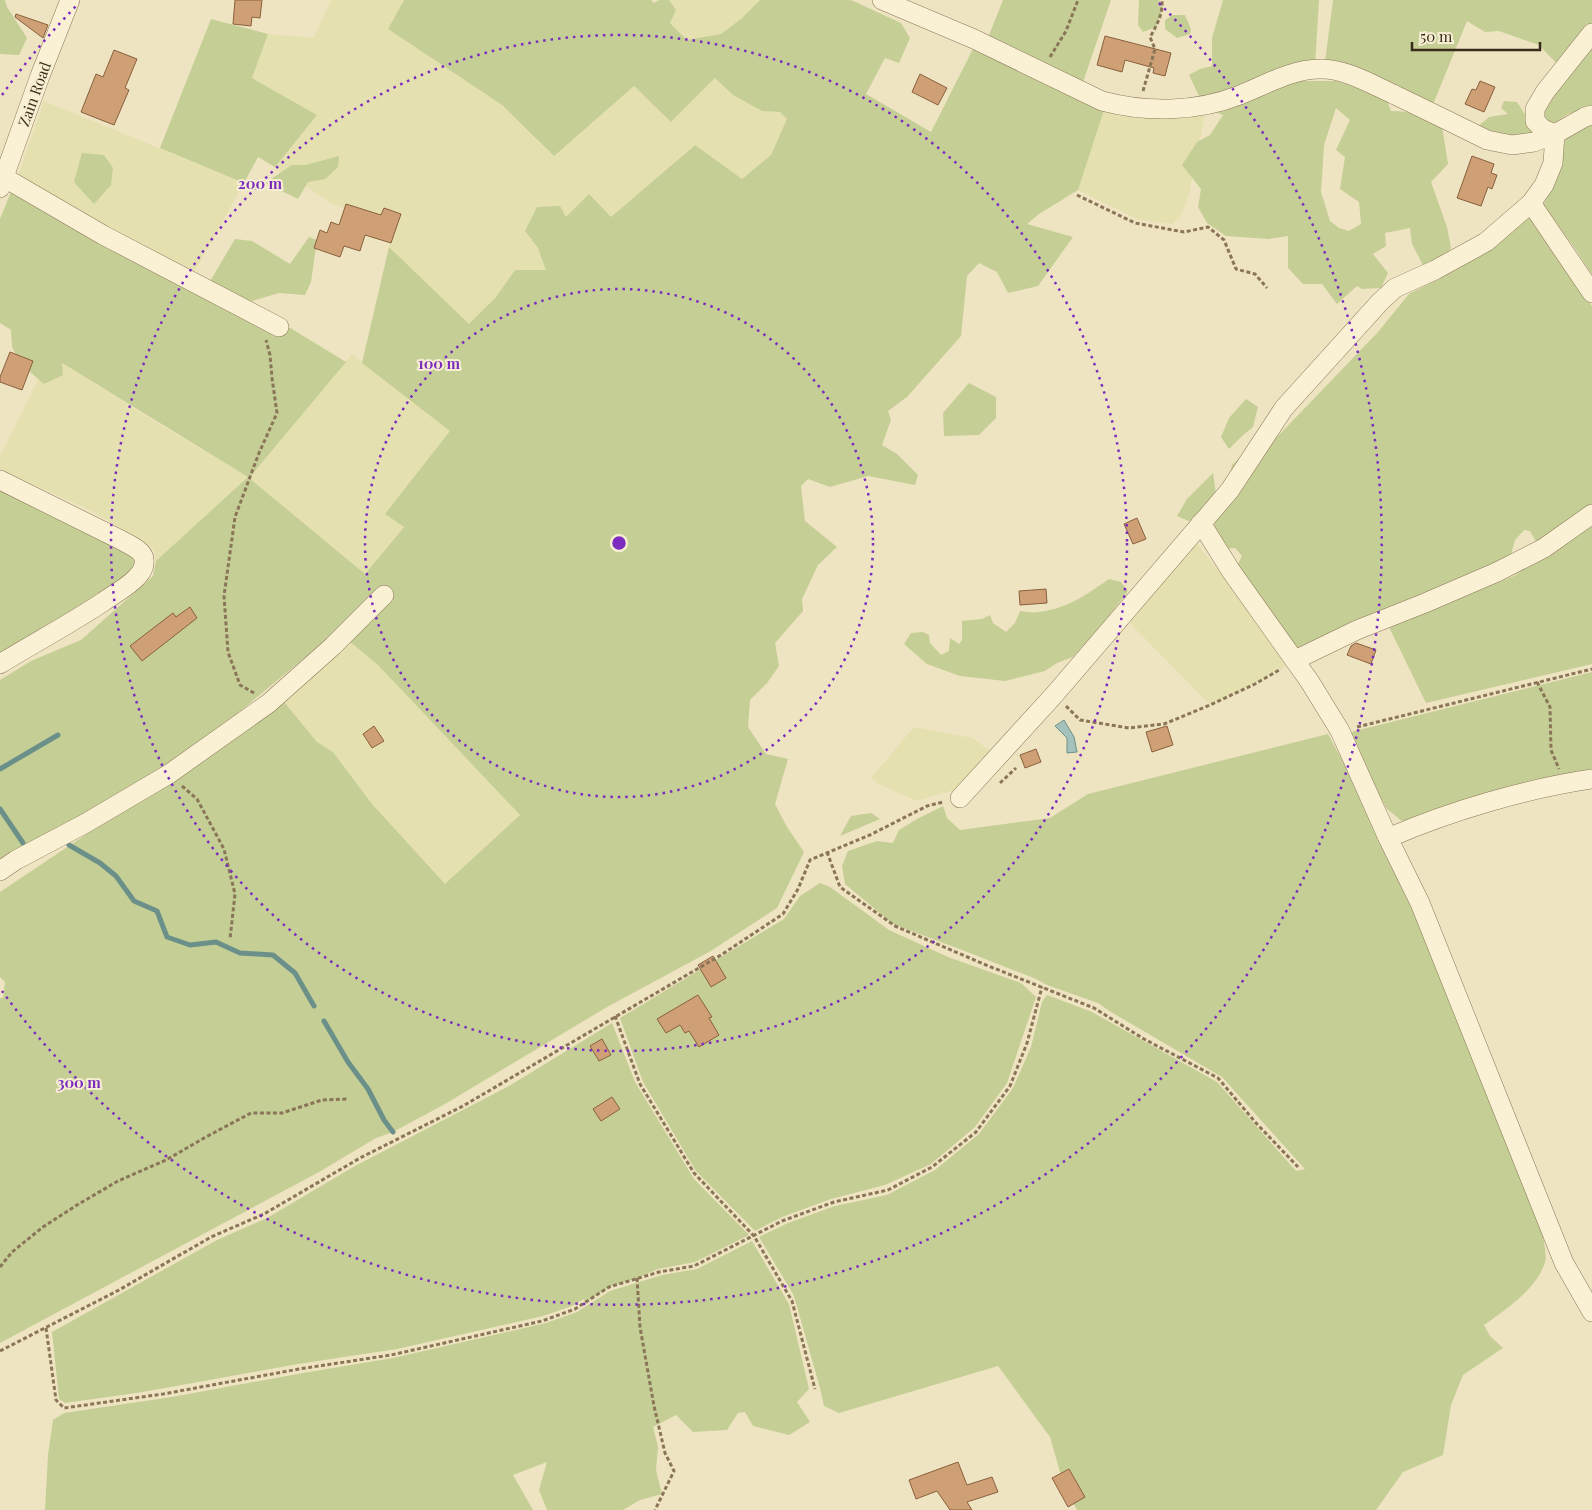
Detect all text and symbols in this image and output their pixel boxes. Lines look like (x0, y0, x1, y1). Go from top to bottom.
scale bar (1412, 20, 1540, 52)
text: 50 m (1420, 26, 1453, 46)
street label: Zain Road (13, 59, 55, 129)
text: 200 m (238, 173, 283, 193)
text: 100 m (418, 353, 461, 373)
centre of rings (610, 534, 628, 552)
text: 300 m (57, 1072, 101, 1092)

